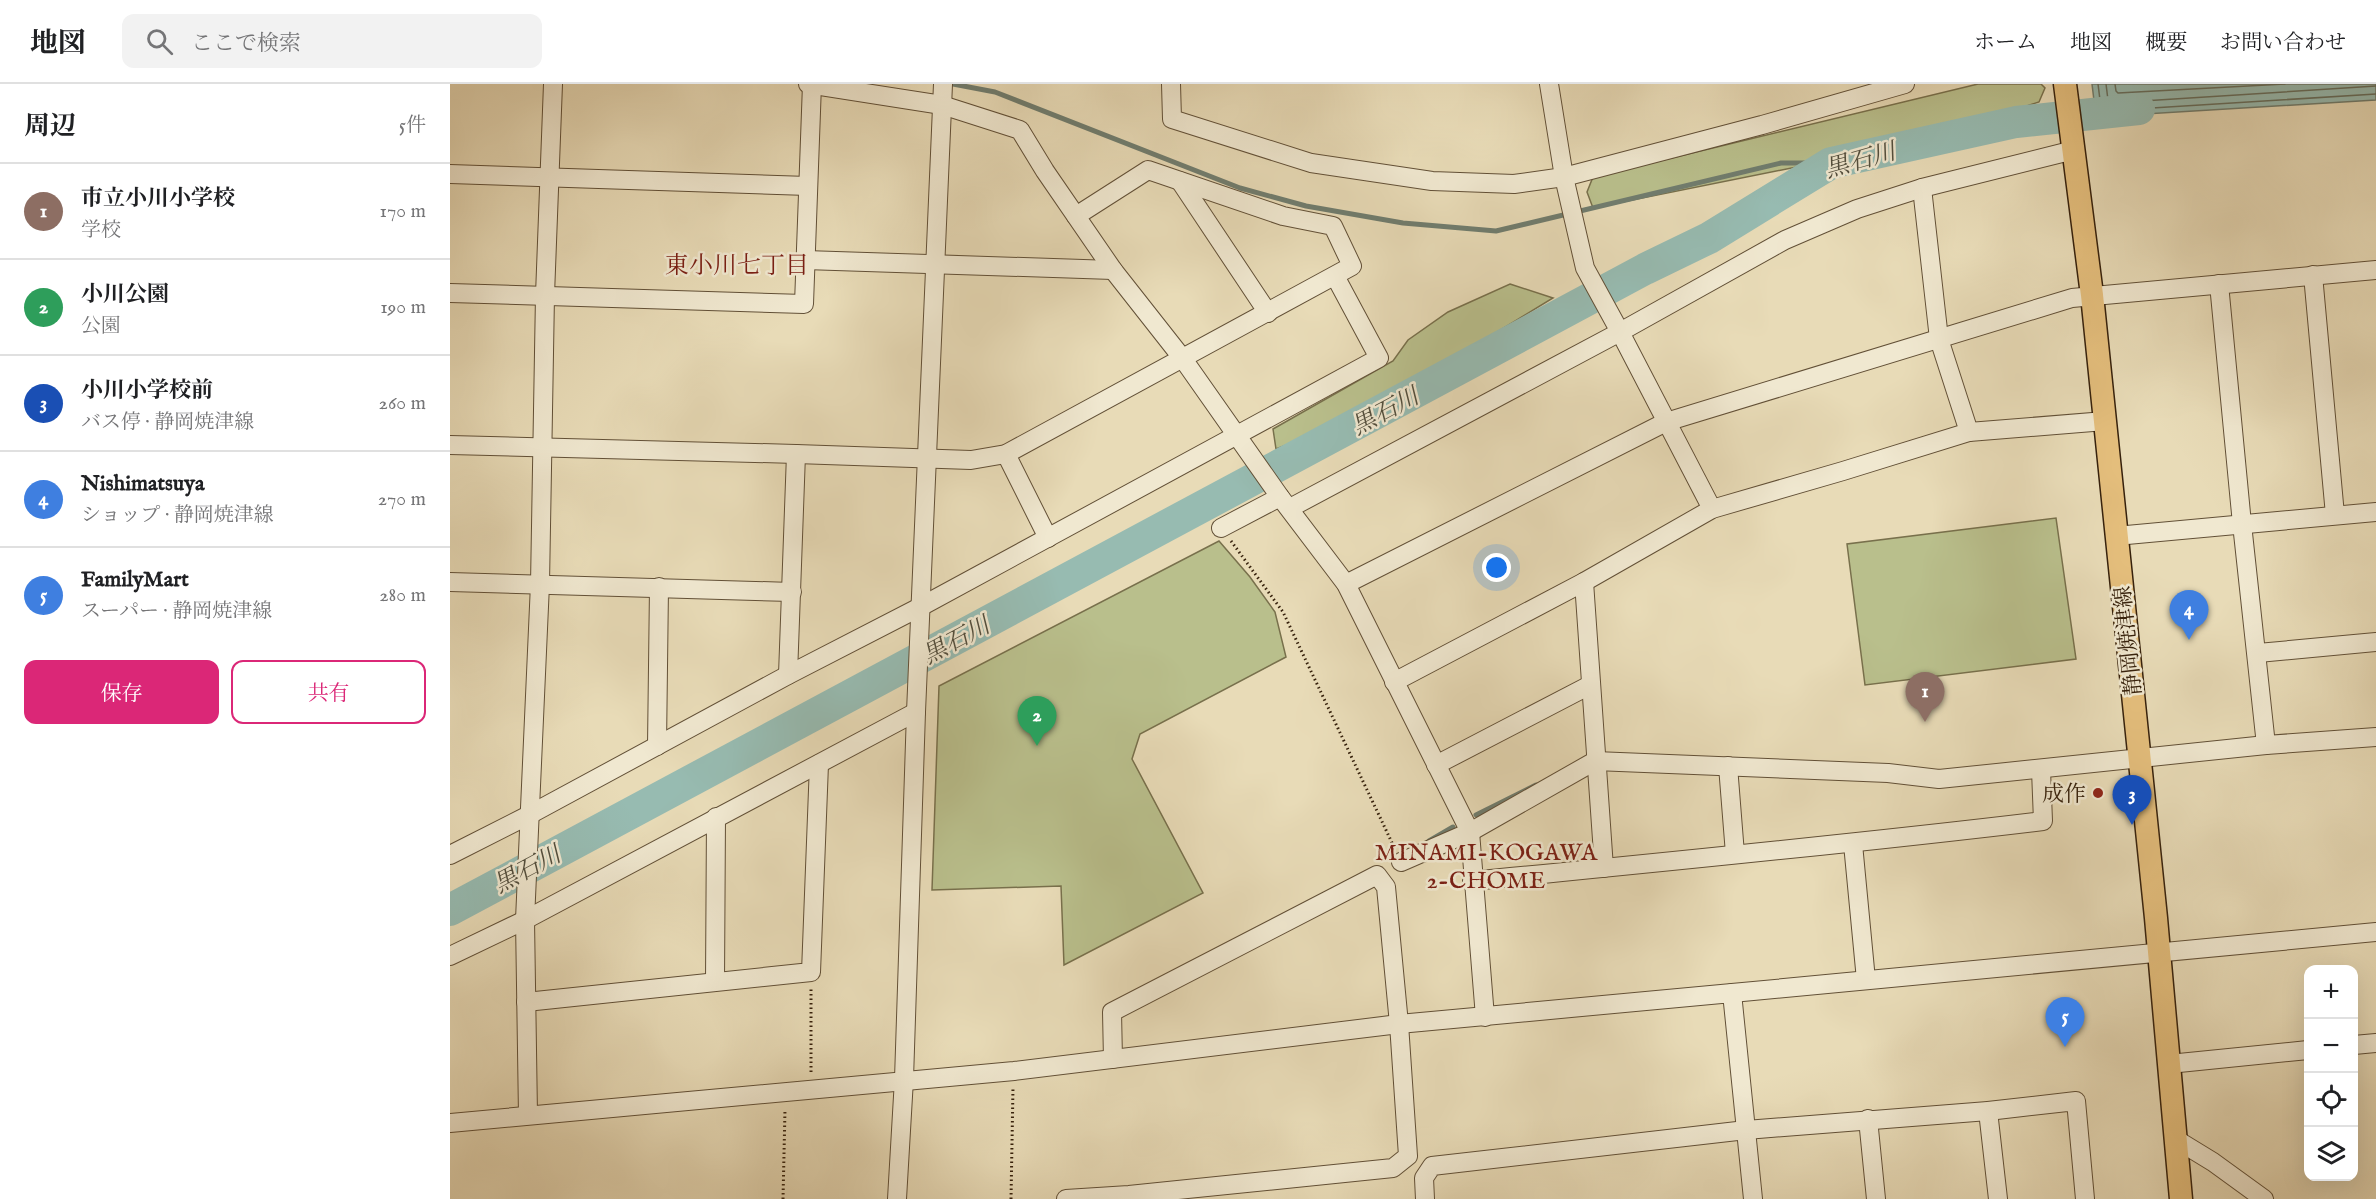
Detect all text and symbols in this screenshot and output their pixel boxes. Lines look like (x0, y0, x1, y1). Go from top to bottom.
search box (122, 14, 542, 68)
icon: search (143, 25, 176, 58)
text: 地図 (30, 27, 86, 62)
text: ここで検索 (191, 30, 301, 58)
text: ホーム (1974, 30, 2037, 57)
text: 地図 (2070, 30, 2112, 57)
text: 概要 (2145, 30, 2187, 57)
text: お問い合わせ (2220, 30, 2346, 57)
text: 周辺 (24, 110, 76, 143)
text: 5件 (399, 113, 426, 138)
water label: 黒石川 (1822, 136, 1902, 186)
text: 市立小川小学校 (81, 185, 235, 213)
text: 1 (40, 199, 47, 224)
text: 170 m (380, 199, 426, 224)
text: 学校 (81, 218, 121, 243)
district label: 東小川七丁目 (665, 251, 809, 282)
text: 小川公園 (81, 281, 169, 309)
text: 2 (39, 295, 48, 320)
text: 190 m (380, 295, 426, 320)
text: 公園 (81, 314, 121, 339)
text: 小川小学校前 (81, 377, 213, 405)
water label: 黒石川 (1347, 380, 1427, 443)
text: 3 (40, 391, 47, 416)
text: 260 m (379, 391, 426, 416)
text: バス停 · 静岡焼津線 (81, 410, 254, 435)
text: Nishimatsuya (81, 470, 204, 498)
text: 4 (39, 487, 48, 512)
text: 270 m (378, 487, 426, 512)
text: ショップ · 静岡焼津線 (81, 503, 274, 528)
your location (1482, 553, 1511, 582)
text: FamilyMart (81, 566, 189, 594)
text: 5 (40, 583, 47, 608)
text: 280 m (379, 583, 426, 608)
street label: 静岡焼津線 (2109, 585, 2149, 697)
pin: 4 (2170, 590, 2208, 640)
text: スーパー · 静岡焼津線 (81, 599, 272, 624)
water label: 黒石川 (918, 609, 998, 672)
button: 保存 (24, 660, 219, 724)
button: 共有 (231, 660, 426, 724)
pin: 1 (1906, 672, 1944, 722)
pin: 2 (1018, 696, 1056, 746)
pin: 3 (2112, 776, 2152, 825)
place label: 成作 (2042, 781, 2086, 809)
marker: 成作 (2091, 786, 2105, 800)
water label: 黒石川 (489, 838, 569, 901)
district label: MINAMI-KOGAWA 2-CHOME (1375, 838, 1598, 897)
map controls (2304, 965, 2358, 1181)
button: + (2304, 965, 2358, 1019)
pin: 5 (2046, 998, 2084, 1047)
button: − (2304, 1019, 2358, 1073)
button: locate (2304, 1073, 2358, 1127)
button: layers (2304, 1127, 2358, 1181)

